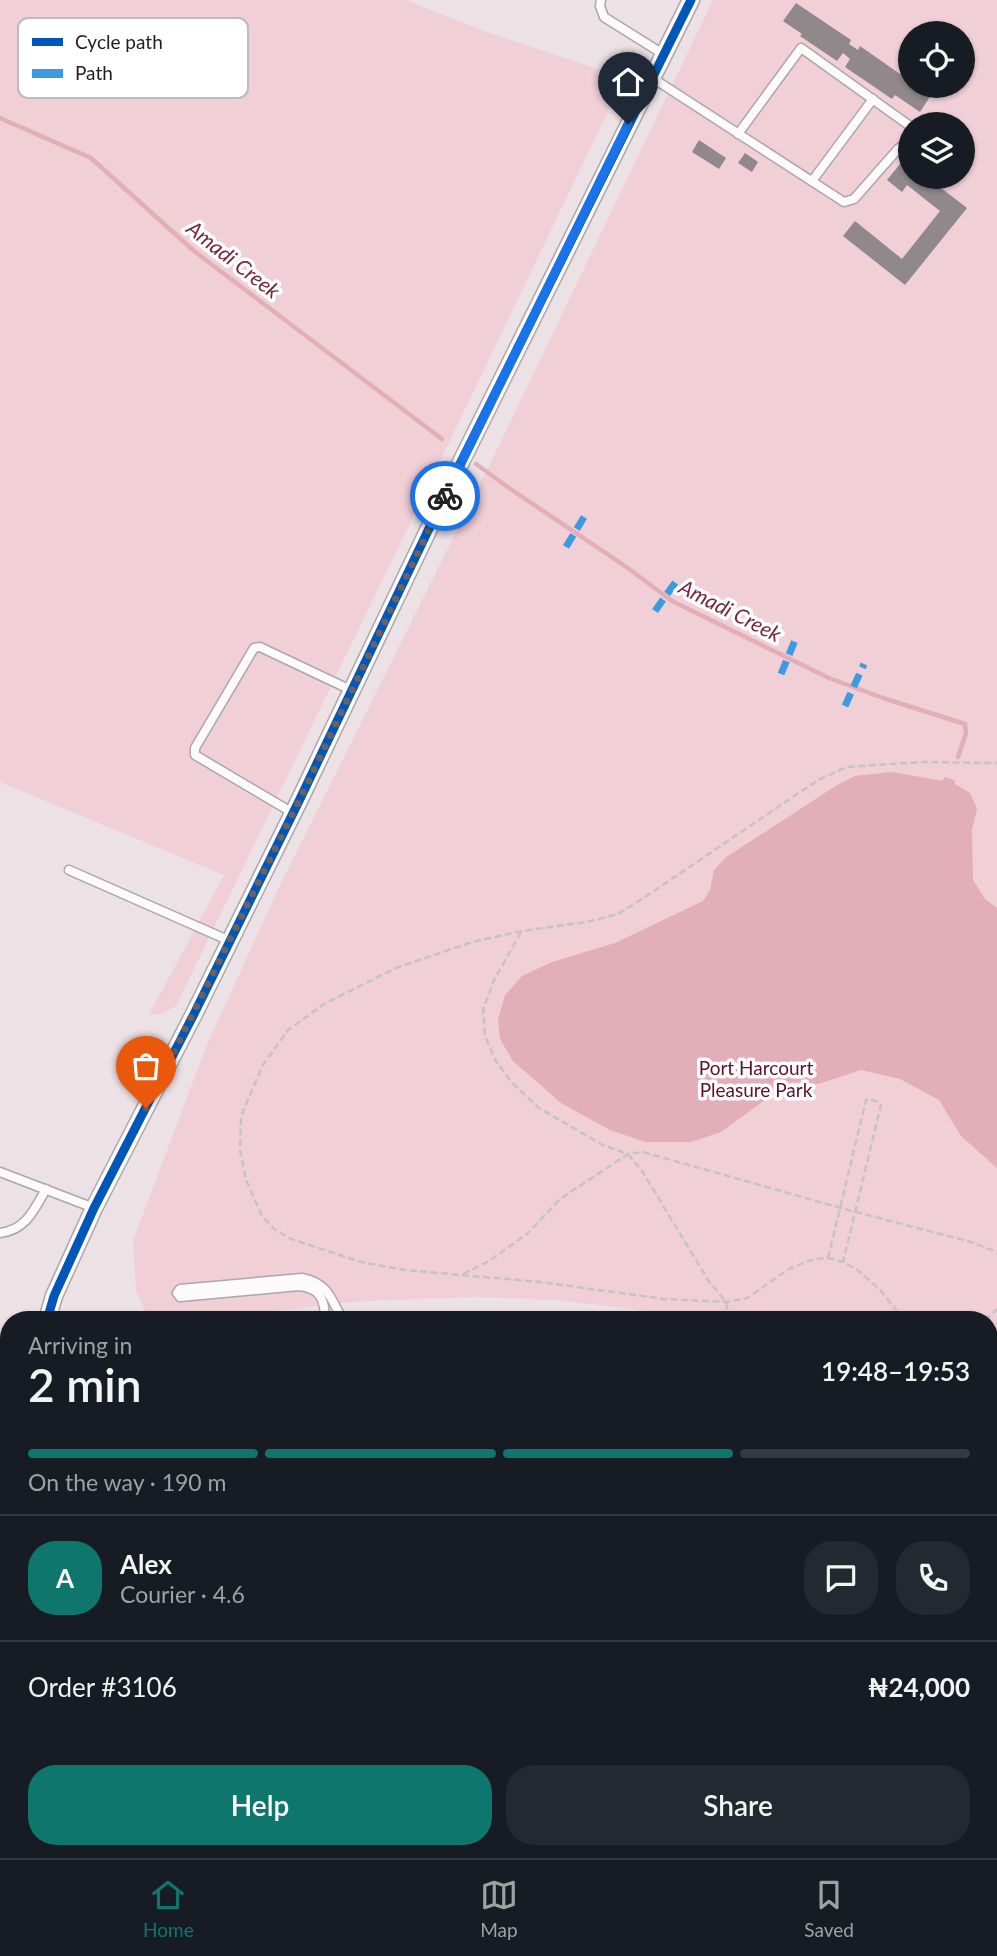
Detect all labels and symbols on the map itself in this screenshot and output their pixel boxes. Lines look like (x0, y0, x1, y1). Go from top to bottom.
legend (18, 18, 248, 98)
text: Cycle path (75, 30, 163, 53)
pin (598, 52, 658, 124)
text: Path (75, 61, 113, 84)
water label: Amadi Creek (182, 214, 286, 304)
courier (410, 461, 480, 531)
water label: Amadi Creek (675, 573, 787, 647)
pin (116, 1036, 176, 1108)
park label: Port Harcourt Pleasure Park (699, 1056, 813, 1101)

